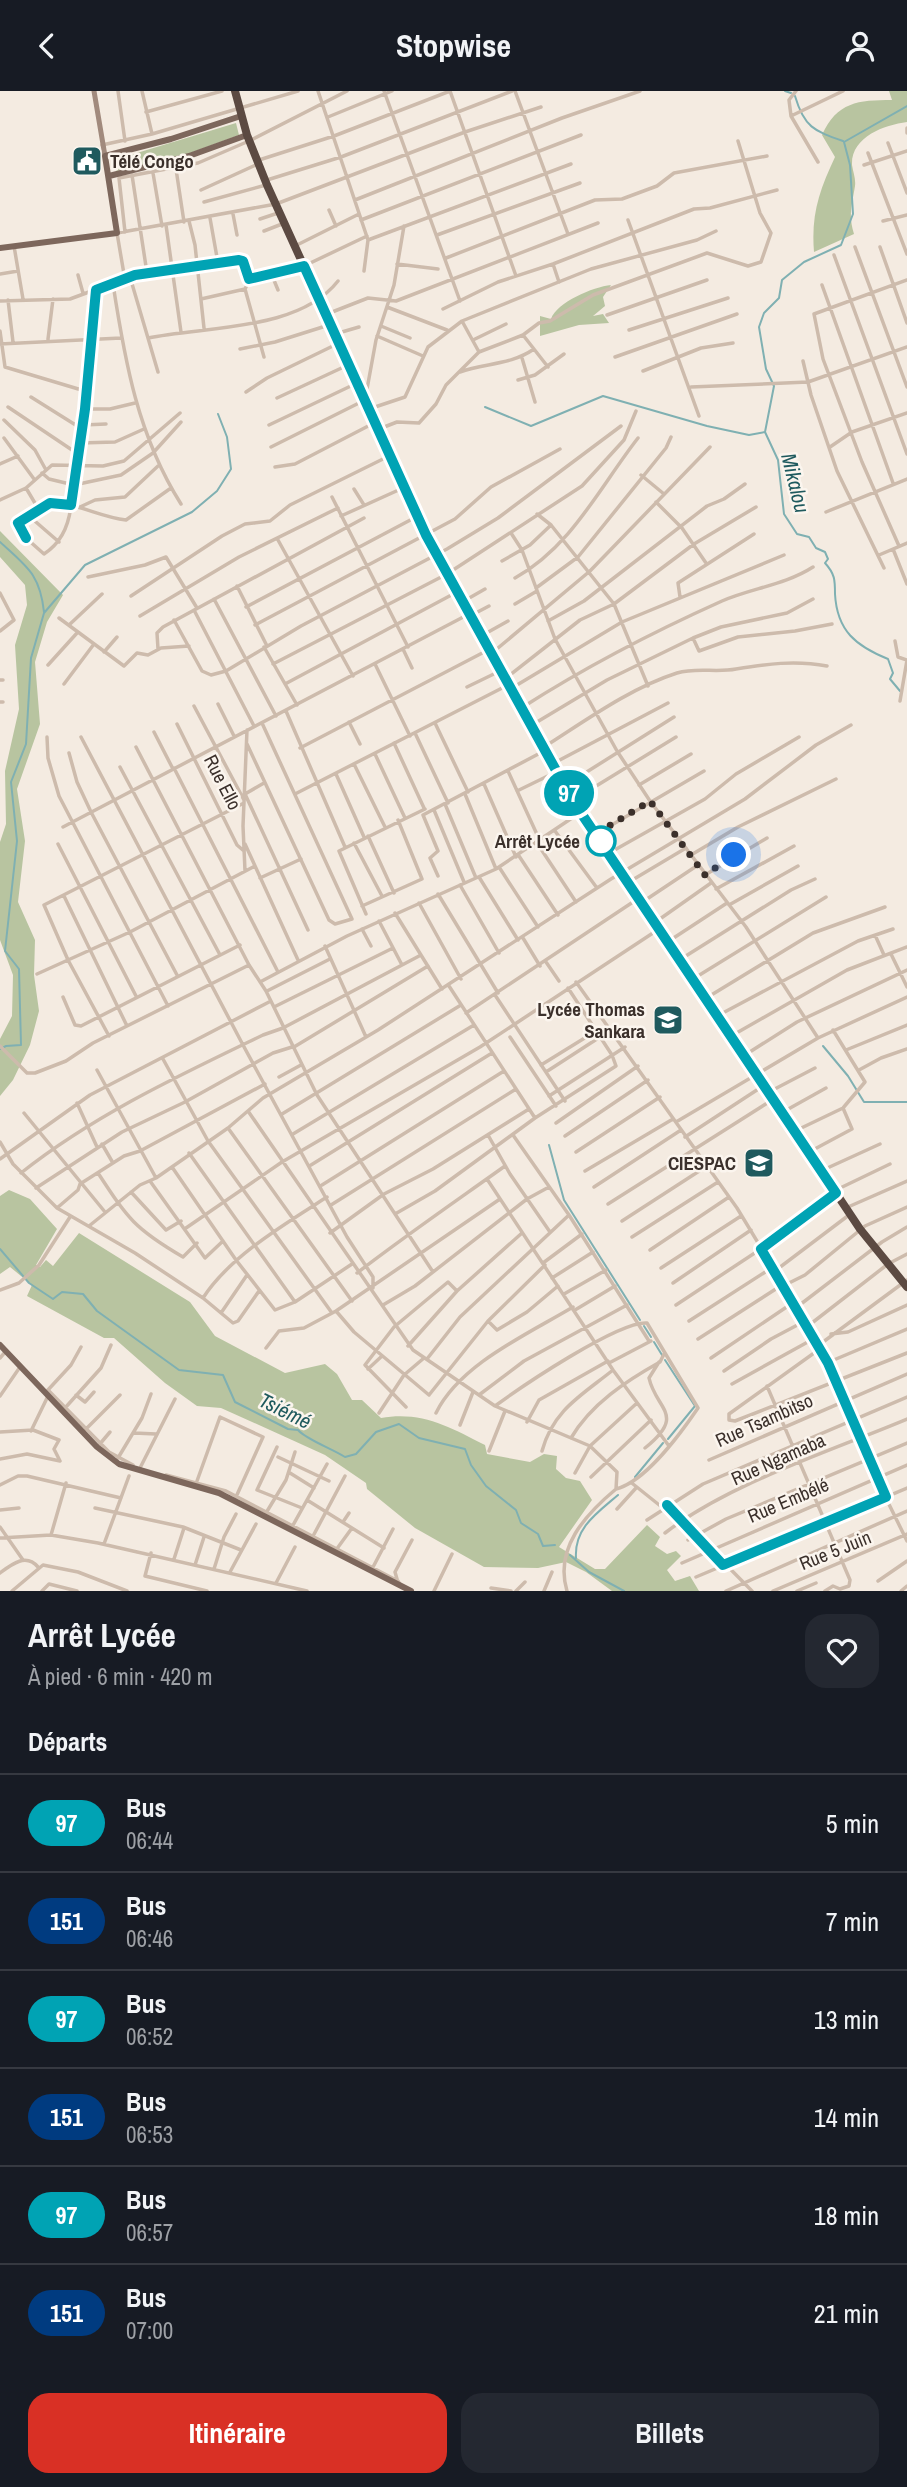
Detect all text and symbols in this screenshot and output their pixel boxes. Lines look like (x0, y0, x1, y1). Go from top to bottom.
text: Stopwise (396, 24, 511, 67)
icon: back (28, 27, 66, 65)
icon: person (841, 27, 879, 65)
public building icon: Télé Congo (70, 144, 104, 178)
place label: Télé Congo (110, 148, 194, 174)
water label: Mikalou (774, 450, 817, 516)
street label: Rue Ello (198, 750, 248, 814)
line badge: 97 (538, 770, 600, 816)
text: 97 (558, 777, 580, 809)
marker: Arrêt Lycée (586, 826, 616, 856)
place label: Arrêt Lycée (495, 828, 580, 854)
your location (716, 837, 751, 872)
place label: Lycée Thomas Sankara (537, 996, 645, 1044)
school or university icon: Lycée Thomas Sankara (651, 1003, 685, 1037)
school or university icon: CIESPAC (742, 1146, 776, 1180)
place label: CIESPAC (668, 1150, 736, 1176)
water label: Tsiémé (254, 1385, 316, 1436)
street label: Rue Tsambitso (711, 1387, 817, 1453)
street label: Rue Ngamaba (727, 1427, 829, 1491)
street label: Rue Embélé (743, 1471, 833, 1529)
street label: Rue 5 Juin (795, 1524, 875, 1576)
text: Arrêt Lycée (28, 1613, 176, 1657)
button: heart (805, 1614, 879, 1688)
text: À pied · 6 min · 420 m (28, 1661, 213, 1692)
text: Départs (28, 1724, 107, 1759)
text: Bus (126, 1790, 166, 1825)
text: 5 min (826, 1806, 879, 1841)
text: 97 (56, 1807, 77, 1839)
text: 06:44 (126, 1825, 173, 1856)
text: Bus (126, 1888, 166, 1923)
text: 7 min (826, 1904, 879, 1939)
text: 151 (50, 1905, 83, 1937)
text: 06:46 (126, 1923, 173, 1954)
text: Bus (126, 1986, 166, 2021)
text: 13 min (814, 2002, 879, 2037)
text: 97 (56, 2003, 77, 2035)
text: 06:52 (126, 2021, 173, 2052)
text: Bus (126, 2084, 166, 2119)
text: 14 min (814, 2100, 879, 2135)
text: 151 (50, 2101, 83, 2133)
text: 06:53 (126, 2119, 173, 2150)
text: Bus (126, 2182, 166, 2217)
text: 18 min (814, 2198, 879, 2233)
text: 97 (56, 2199, 77, 2231)
text: 06:57 (126, 2217, 173, 2248)
text: Bus (126, 2280, 166, 2315)
text: 21 min (814, 2296, 879, 2331)
text: 151 (50, 2297, 83, 2329)
text: 07:00 (126, 2315, 173, 2346)
button: Itinéraire (28, 2393, 447, 2473)
button: Billets (461, 2393, 879, 2473)

